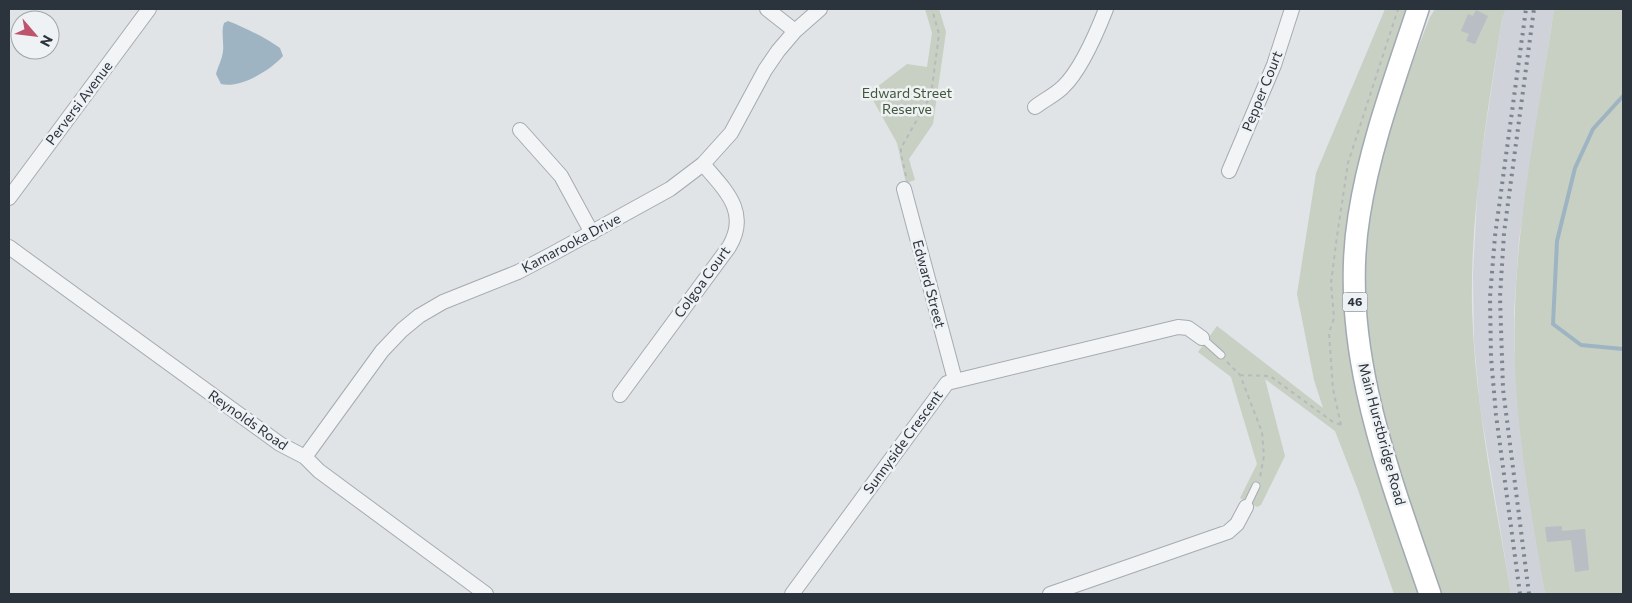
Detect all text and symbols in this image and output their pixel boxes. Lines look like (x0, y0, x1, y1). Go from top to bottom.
north arrow (10, 10, 60, 60)
text: N (37, 33, 57, 50)
street label: Pepper Court (1238, 48, 1285, 134)
street label: Perversi Avenue (42, 57, 116, 148)
park label: Edward Street Reserve (862, 84, 952, 117)
street label: Kamarooka Drive (518, 209, 623, 276)
street label: Edward Street (910, 238, 949, 330)
street label: Colgoa Court (670, 242, 733, 321)
road number: 46 (1342, 292, 1368, 312)
street label: Main Hurstbridge Road (1355, 361, 1410, 507)
street label: Reynolds Road (205, 386, 291, 453)
street label: Sunnyside Crescent (859, 386, 946, 497)

